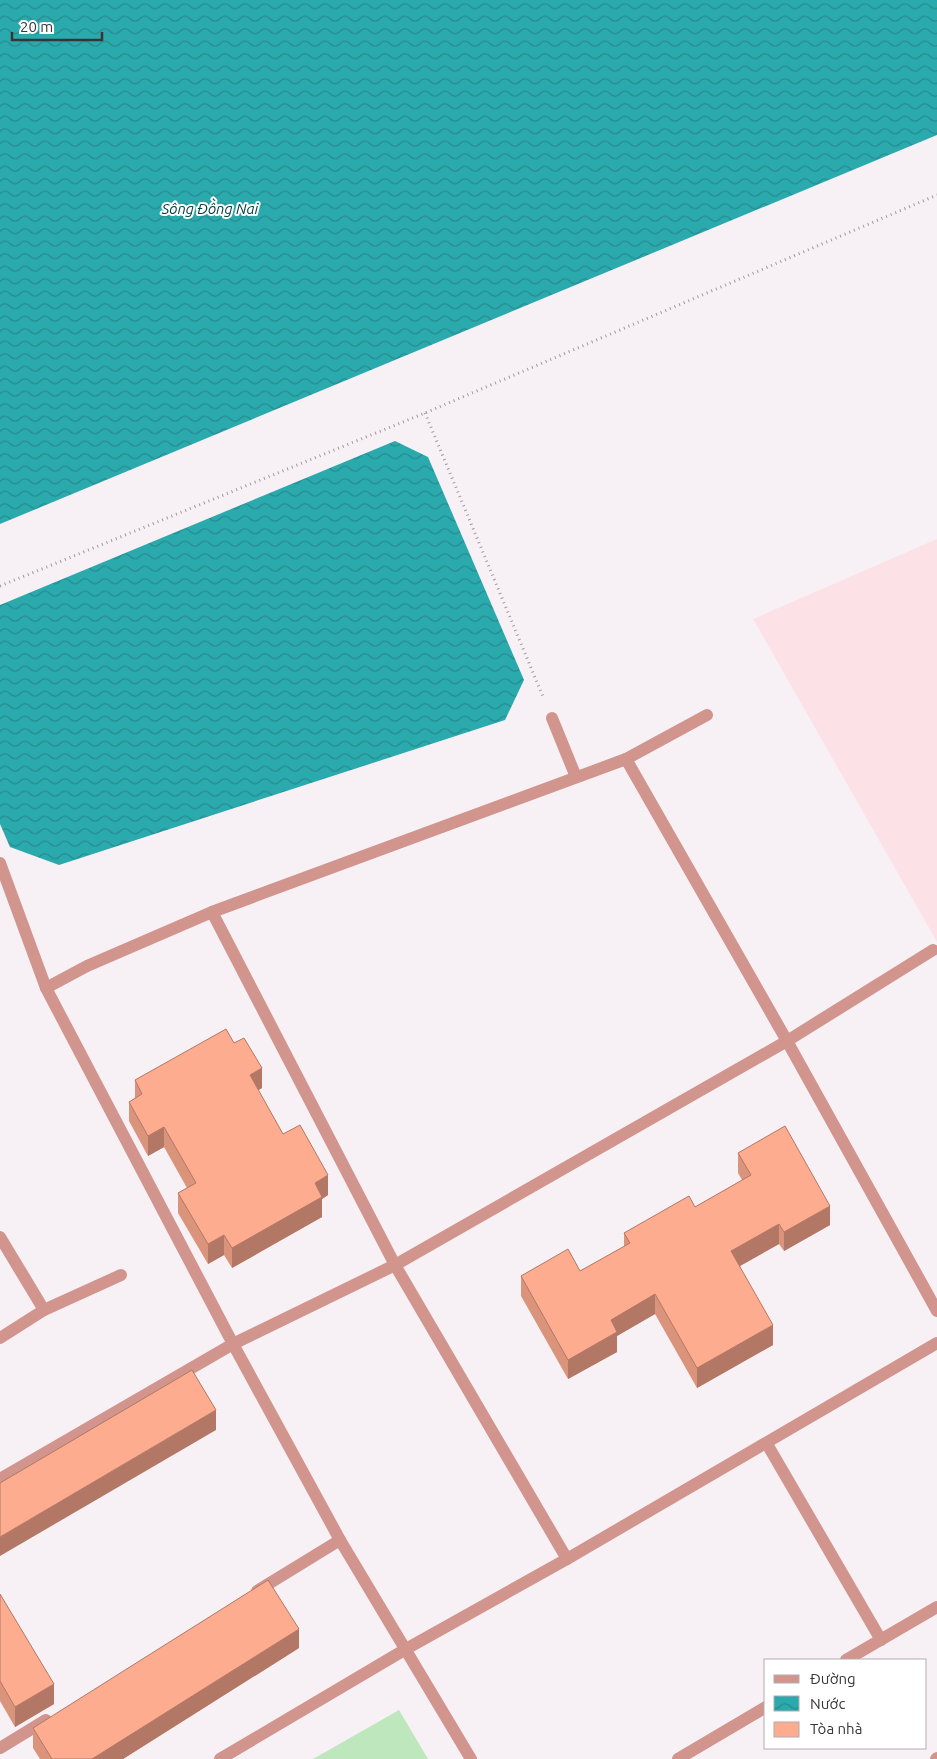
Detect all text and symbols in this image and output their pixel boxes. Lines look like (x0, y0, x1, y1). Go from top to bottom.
scale bar (12, 10, 102, 42)
text: 20 m (20, 18, 53, 35)
water label: Sông Đồng Nai (161, 198, 260, 217)
legend (764, 1659, 927, 1749)
text: Đường (810, 1670, 856, 1687)
text: Nước (810, 1695, 845, 1712)
text: Tòa nhà (810, 1720, 862, 1737)

